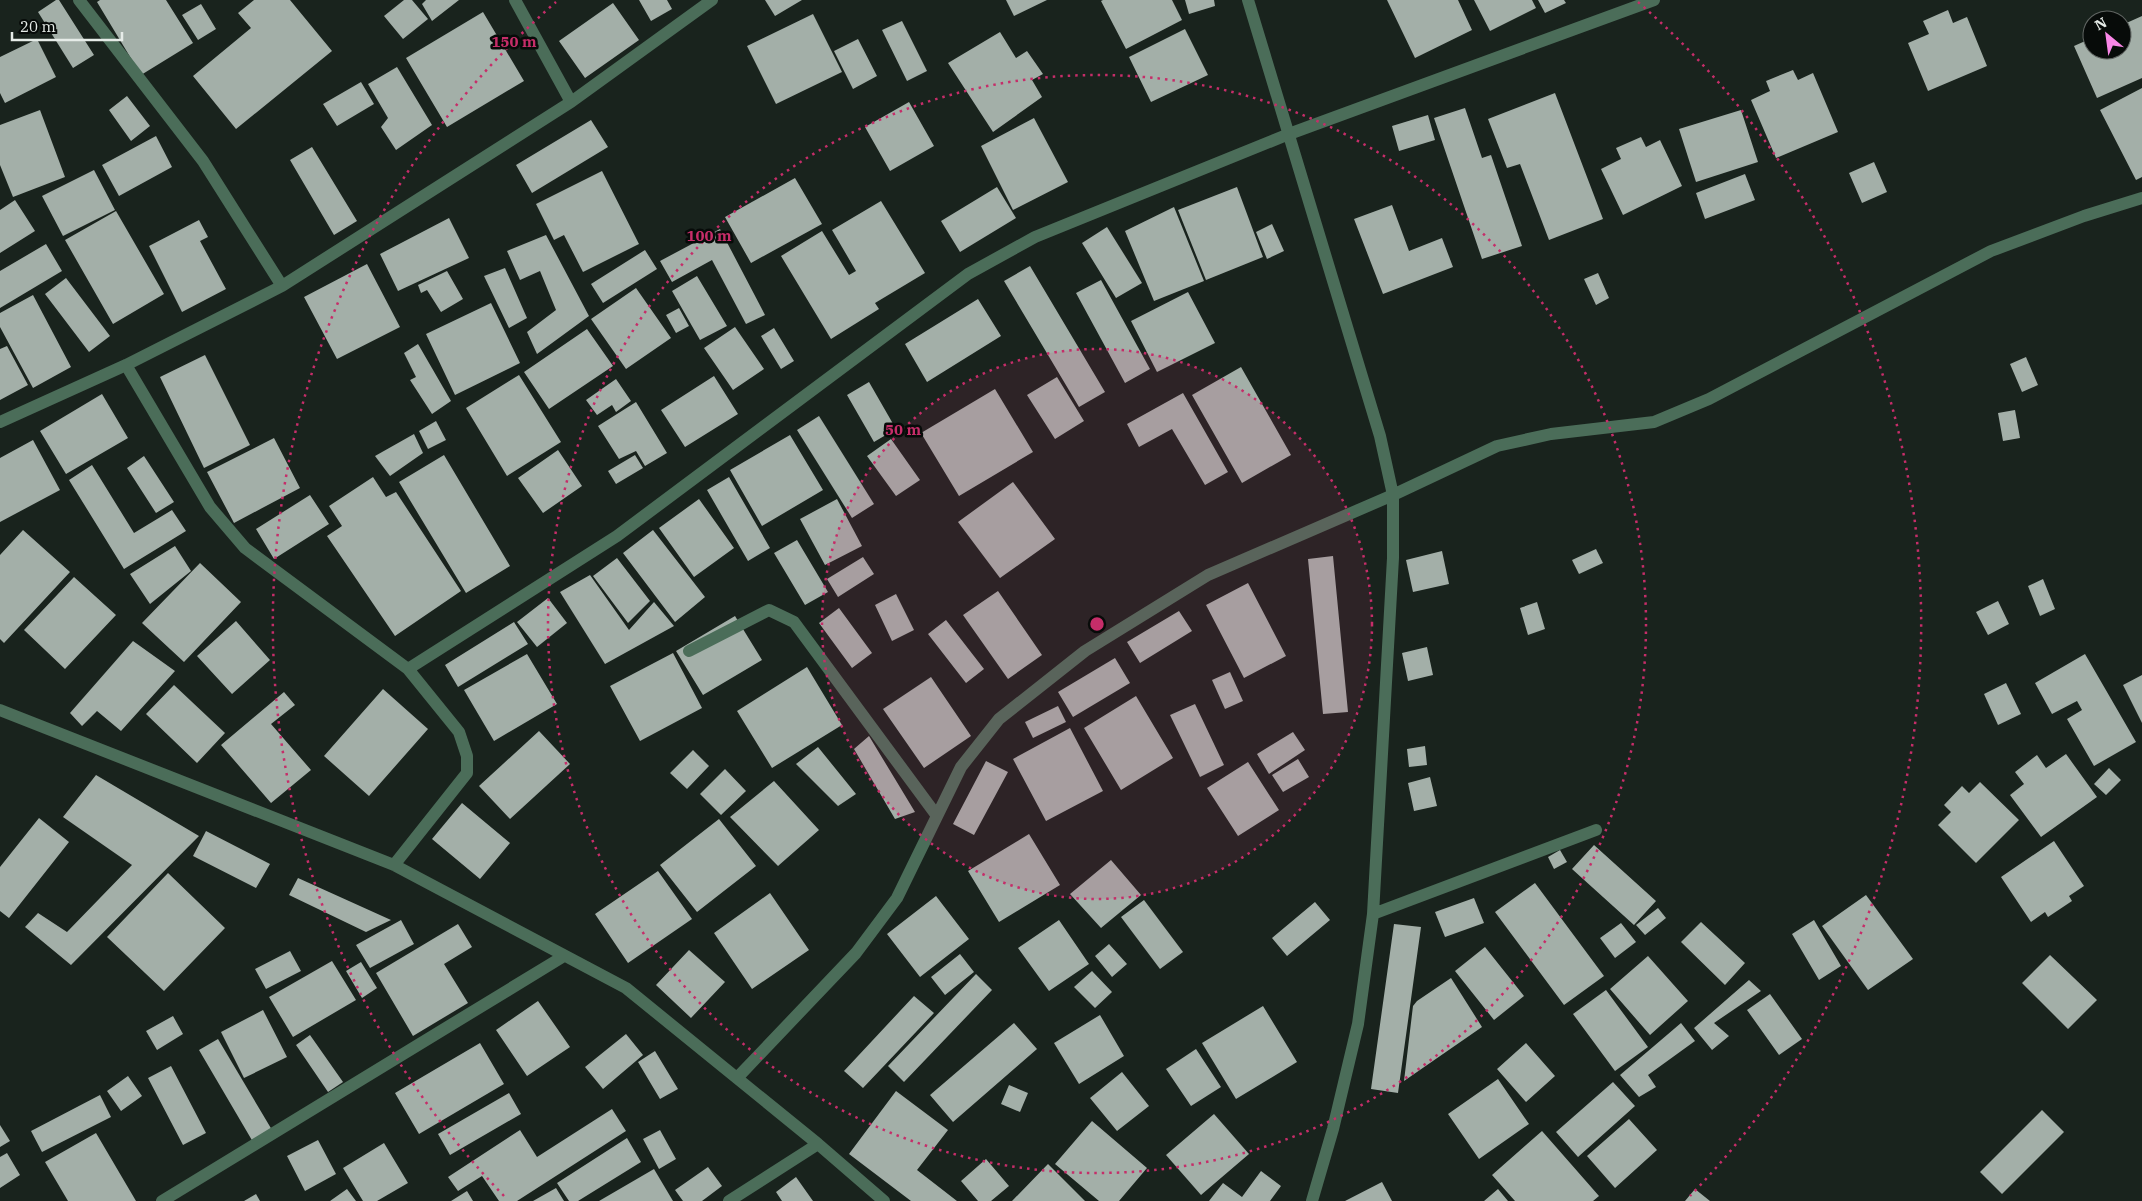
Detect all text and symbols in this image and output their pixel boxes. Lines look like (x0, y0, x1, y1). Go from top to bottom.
scale bar (12, 10, 122, 42)
north arrow (2082, 10, 2132, 60)
text: N (2091, 13, 2110, 34)
text: 20 m (20, 17, 56, 36)
text: 150 m (491, 32, 537, 51)
text: 100 m (686, 226, 732, 245)
text: 50 m (885, 420, 921, 439)
centre of rings (1088, 615, 1106, 633)

